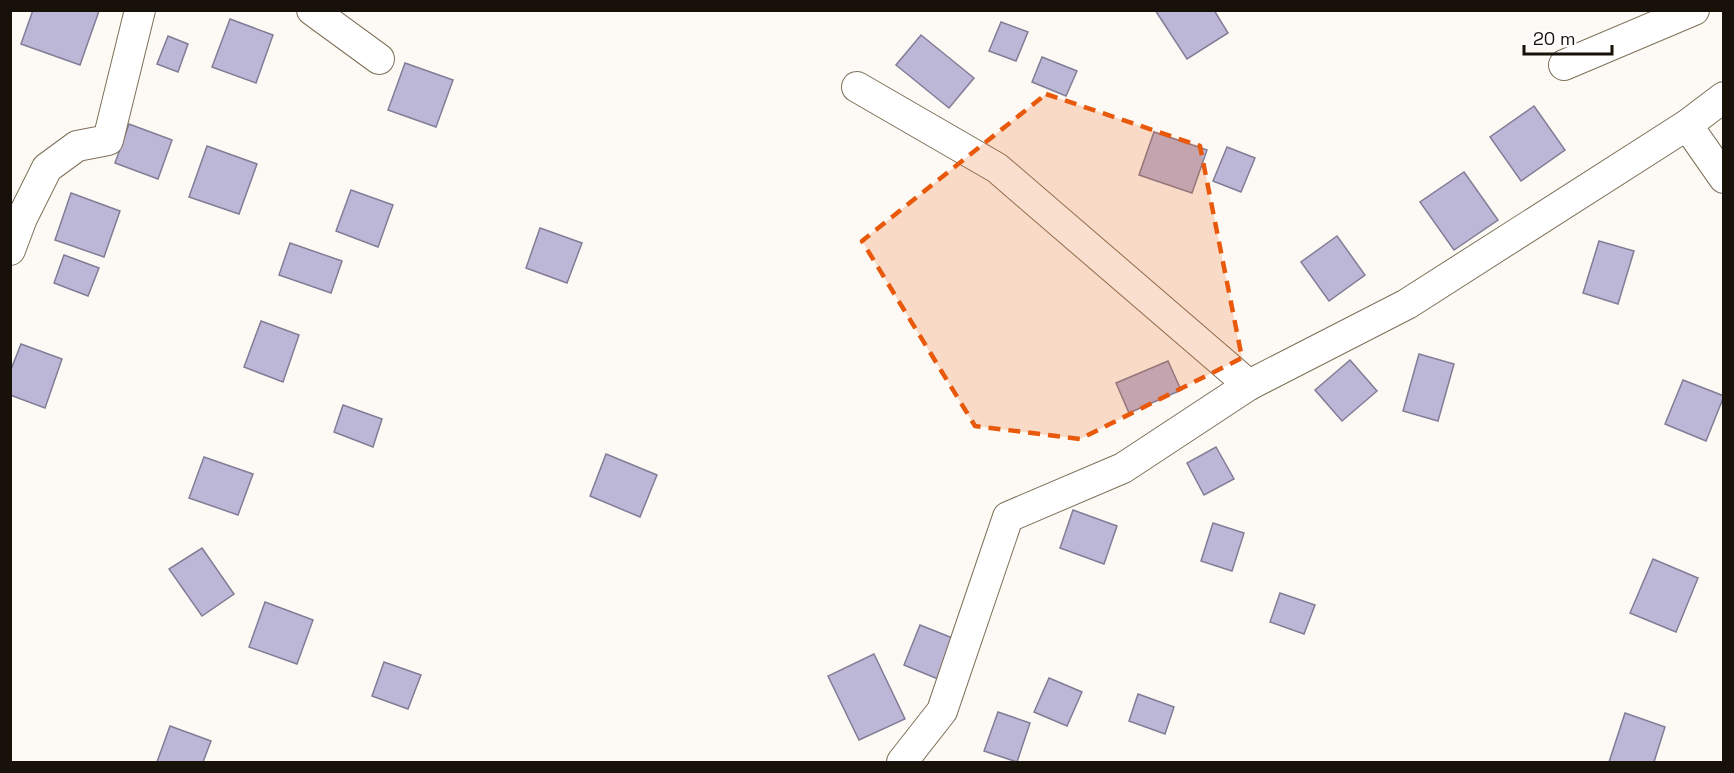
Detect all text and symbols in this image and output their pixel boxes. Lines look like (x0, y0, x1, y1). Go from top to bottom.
scale bar (1524, 18, 1612, 56)
text: 20 m (1533, 27, 1576, 50)

